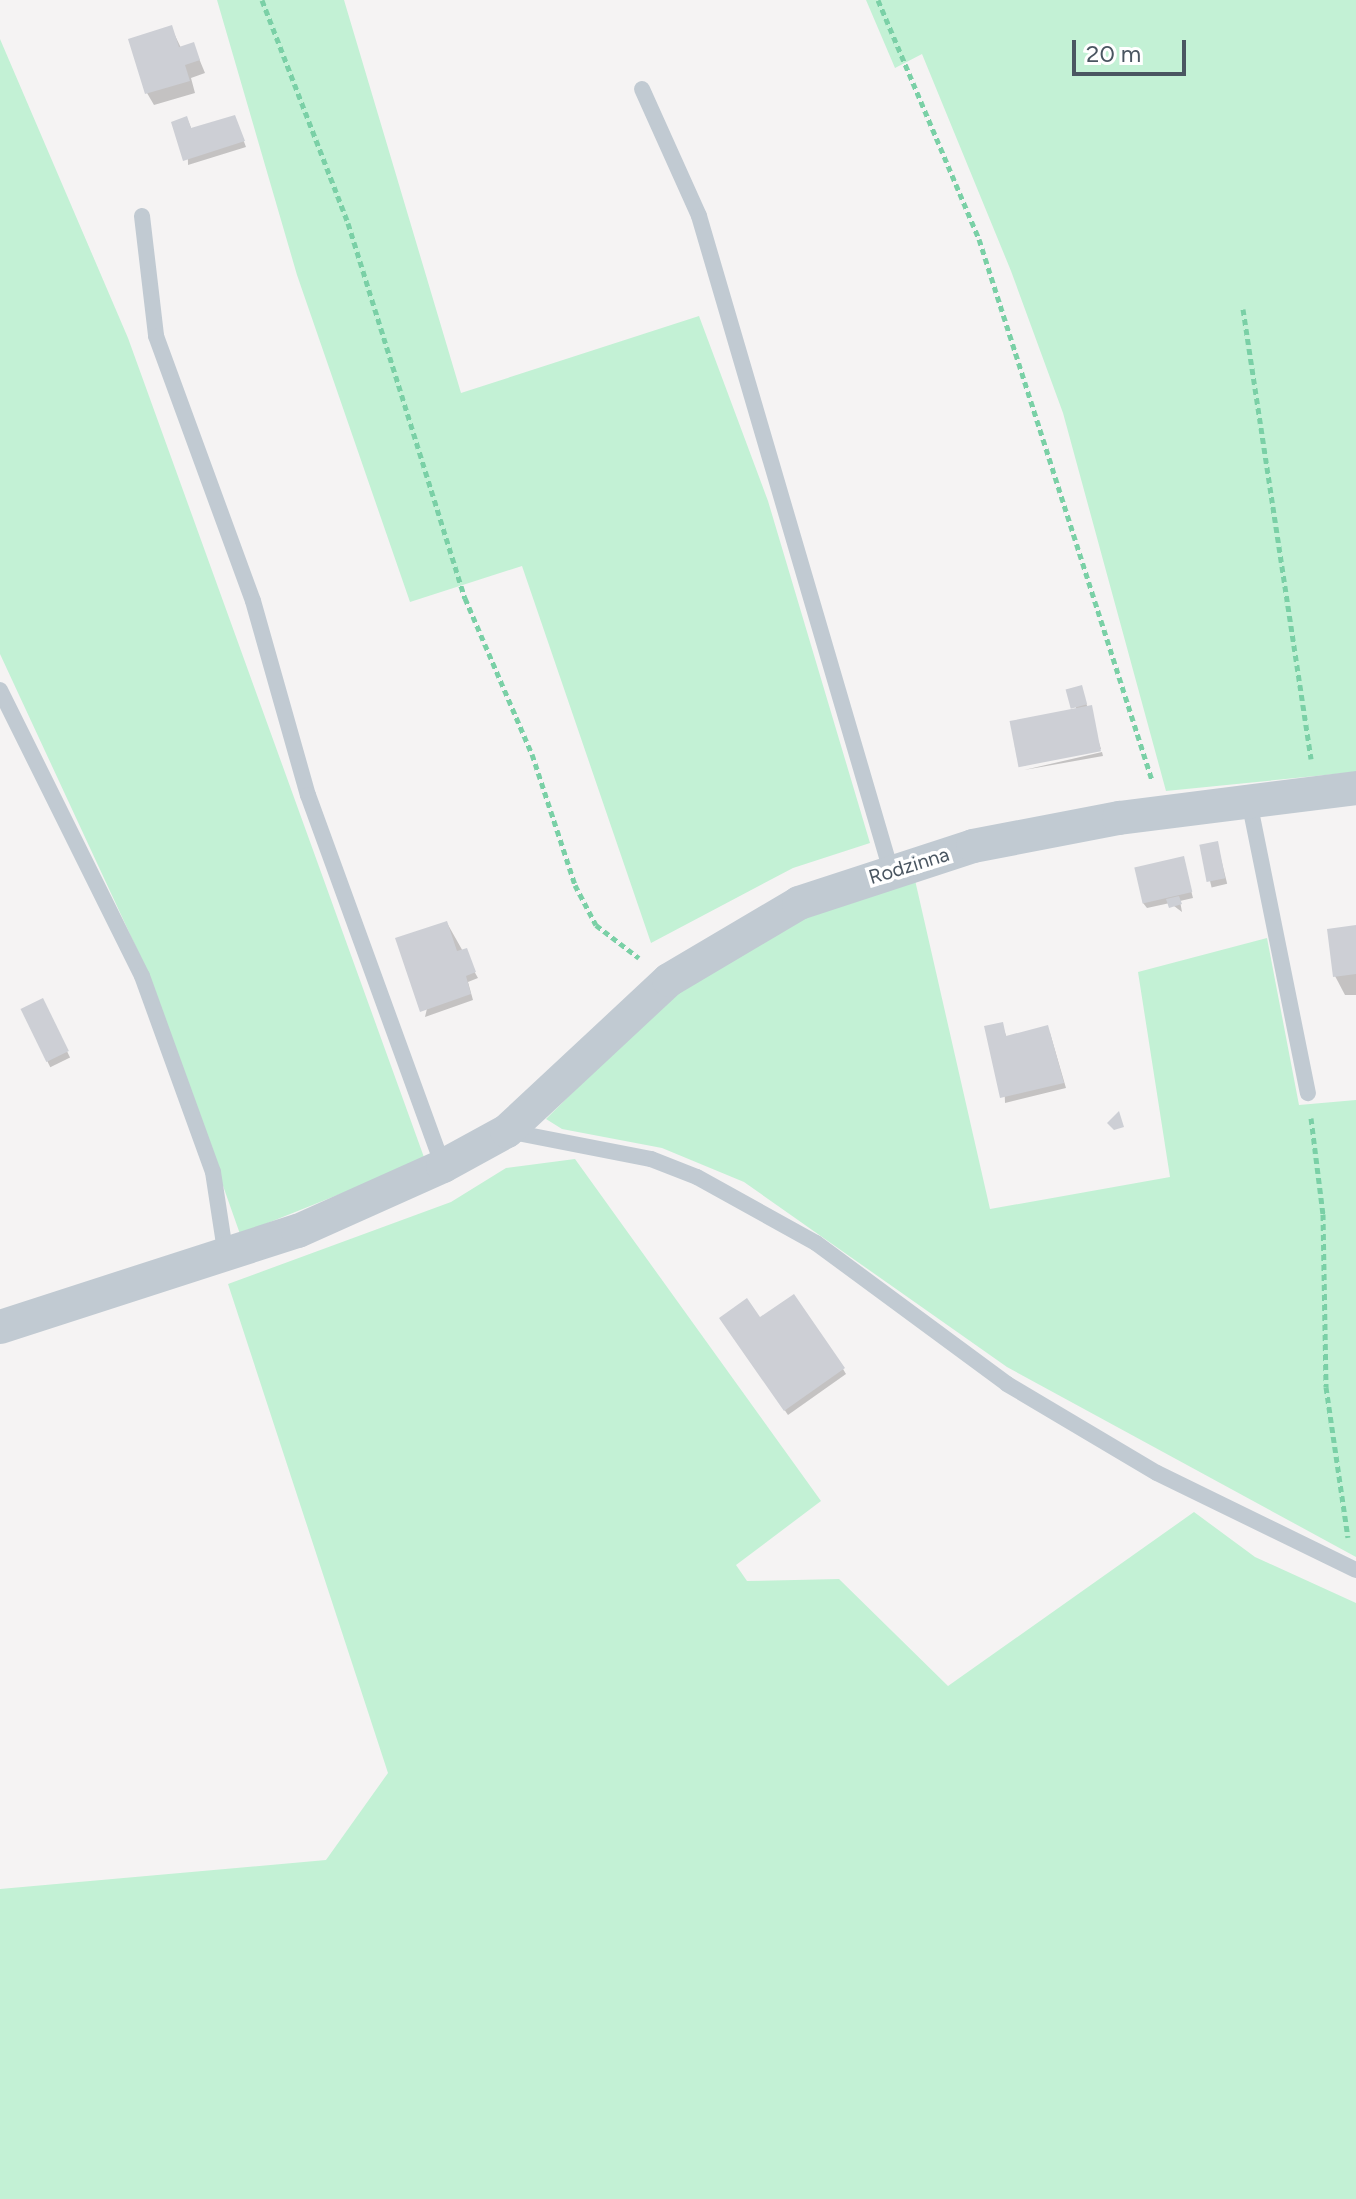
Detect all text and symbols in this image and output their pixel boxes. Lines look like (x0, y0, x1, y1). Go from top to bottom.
scale bar (1076, 24, 1190, 74)
text: 20 m (1086, 39, 1141, 68)
street label: Rodzinna (866, 842, 952, 890)

